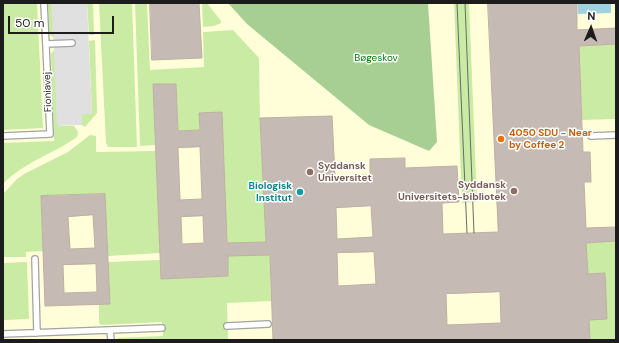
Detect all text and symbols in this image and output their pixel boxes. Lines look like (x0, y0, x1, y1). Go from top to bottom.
scale bar (10, 8, 116, 34)
north arrow (571, 8, 611, 48)
text: N (587, 9, 596, 23)
text: 50 m (15, 15, 44, 31)
park label: Bøgeskov (354, 52, 398, 64)
street label: Fioniavej (41, 72, 55, 112)
place label: 4050 SDU - Near by Coffee 2 (509, 127, 592, 150)
marker: 4050 SDU - Near by Coffee 2 (496, 134, 506, 144)
place label: Syddansk Universitet (318, 160, 372, 184)
marker: Syddansk Universitet (305, 167, 315, 177)
place label: Syddansk Universitets-bibliotek (398, 179, 506, 202)
place label: Biologisk Institut (249, 180, 292, 204)
marker: Syddansk Universitets-bibliotek (509, 186, 519, 196)
marker: Biologisk Institut (295, 187, 305, 197)

